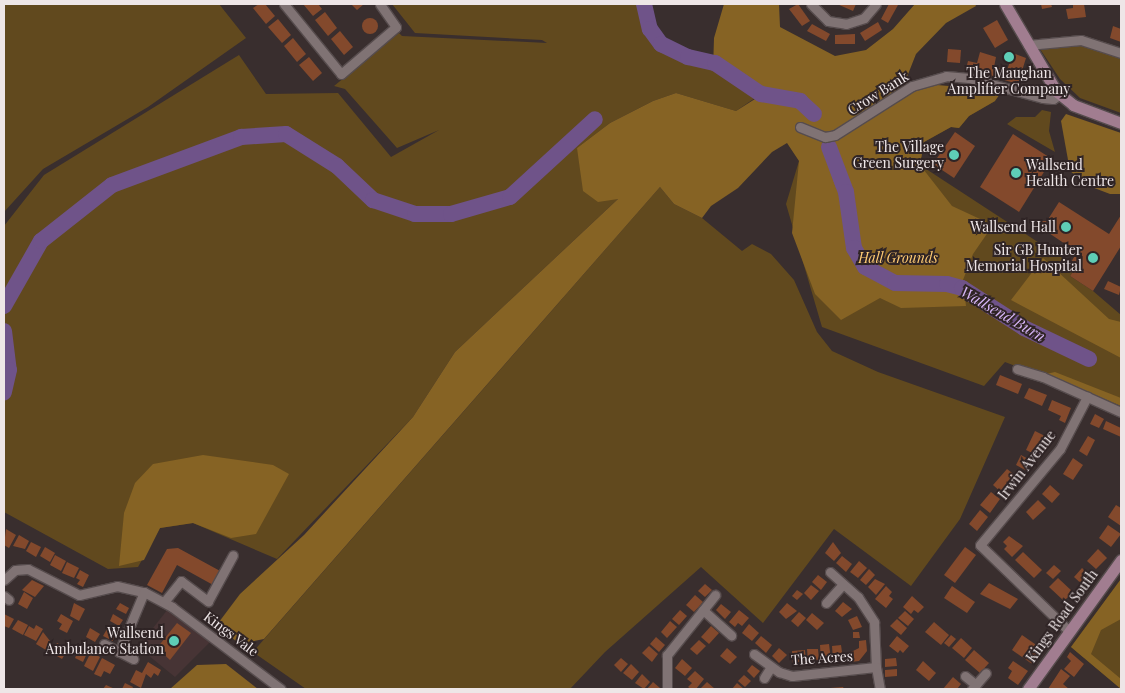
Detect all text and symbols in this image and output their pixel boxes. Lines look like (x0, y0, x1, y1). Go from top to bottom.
marker: The Maughan Amplifier Company (1003, 51, 1015, 63)
place label: The Maughan Amplifier Company (947, 65, 1071, 98)
street label: Crow Bank (844, 68, 912, 118)
place label: The Village Green Surgery (853, 139, 944, 172)
marker: The Village Green Surgery (948, 149, 960, 161)
place label: Wallsend Health Centre (1026, 157, 1114, 190)
marker: Wallsend Health Centre (1010, 167, 1022, 179)
place label: Wallsend Hall (970, 219, 1056, 235)
marker: Wallsend Hall (1060, 221, 1072, 233)
place label: Sir GB Hunter Memorial Hospital (966, 242, 1082, 274)
park label: Hall Grounds (858, 250, 938, 266)
marker: Sir GB Hunter Memorial Hospital (1086, 251, 1100, 265)
water label: Wallsend Burn (957, 283, 1049, 345)
street label: Irwin Avenue (995, 427, 1059, 503)
street label: Kings Road South (1023, 566, 1101, 666)
street label: Kings Vale (200, 608, 262, 660)
place label: Wallsend Ambulance Station (45, 625, 164, 658)
marker: Wallsend Ambulance Station (168, 635, 180, 647)
street label: The Acres (790, 647, 854, 669)

